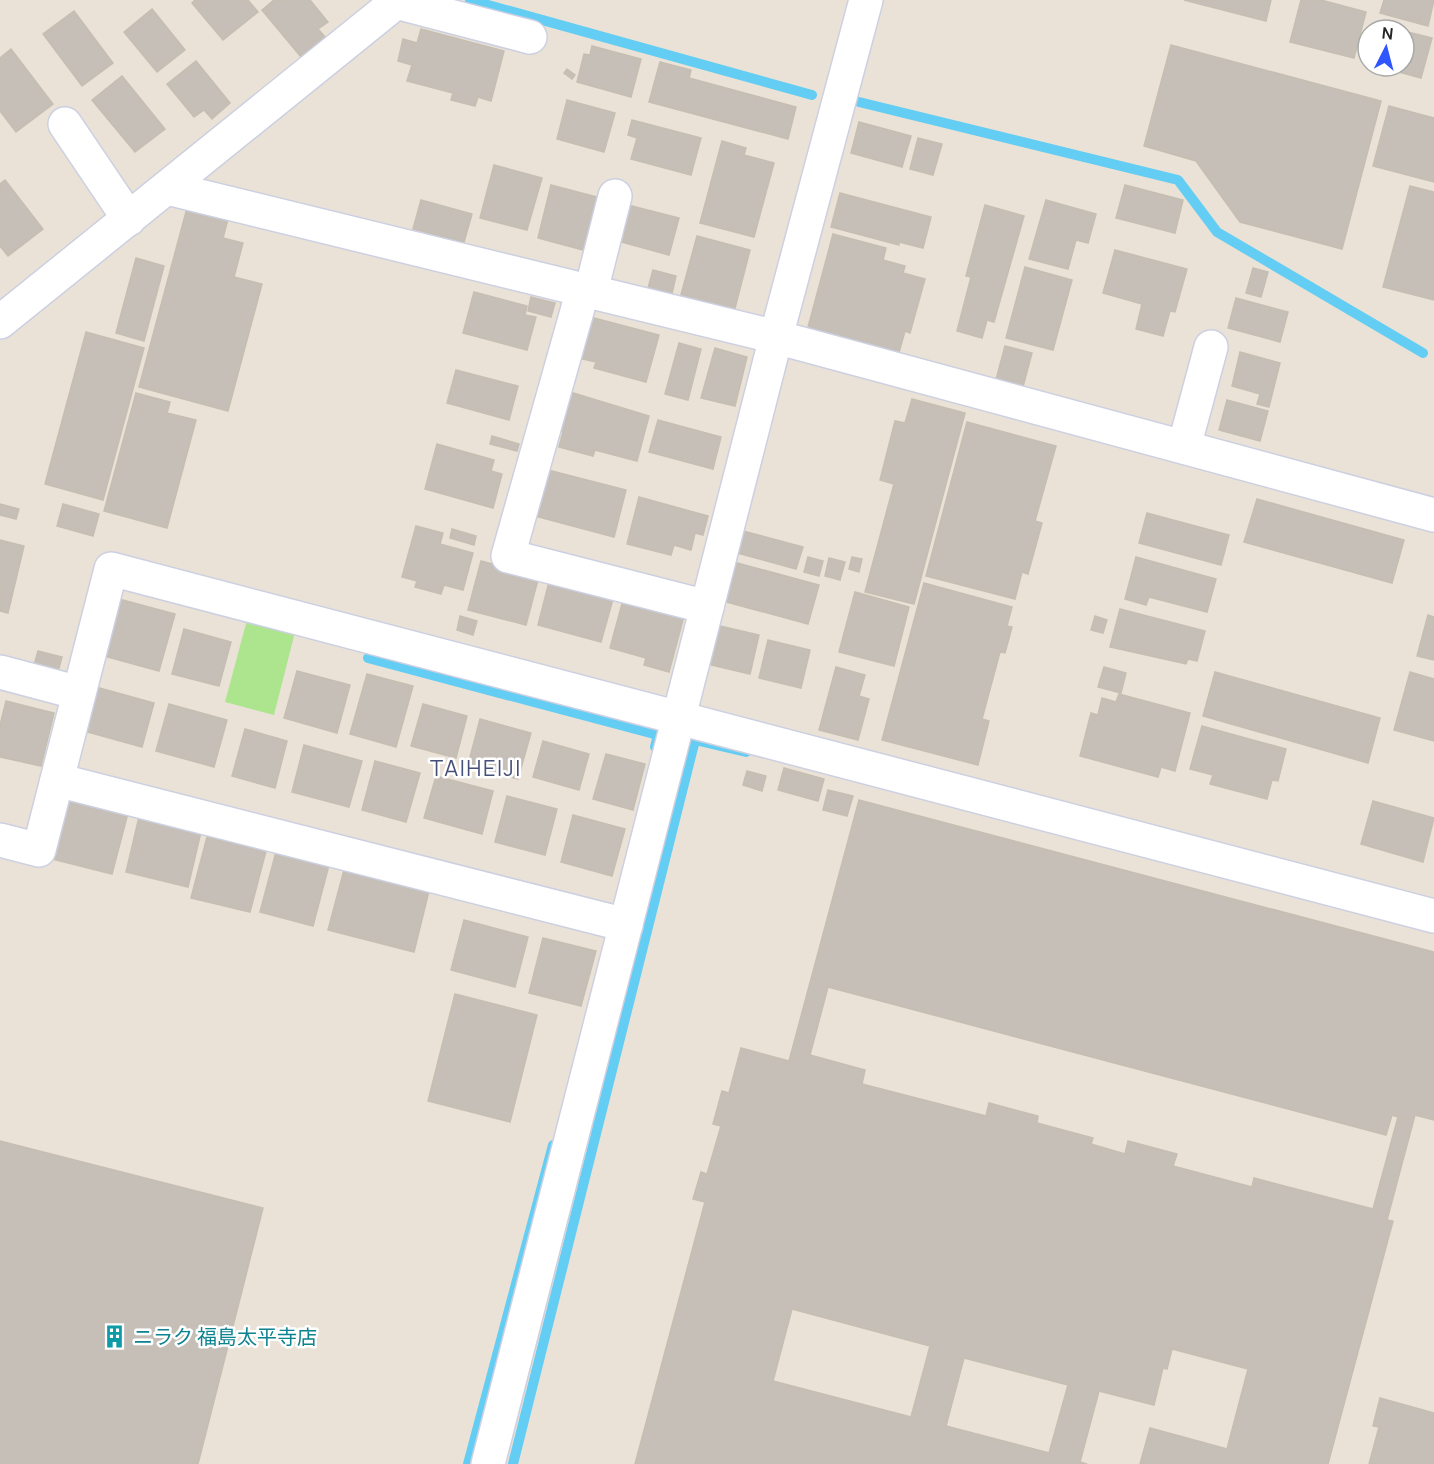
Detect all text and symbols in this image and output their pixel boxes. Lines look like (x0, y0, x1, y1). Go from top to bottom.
north arrow (1356, 18, 1416, 78)
text: N (1381, 22, 1394, 45)
district label: TAIHEIJI (430, 753, 522, 783)
building icon: ニラク 福島太平寺店 (102, 1323, 128, 1349)
place label: ニラク 福島太平寺店 (133, 1323, 317, 1350)

